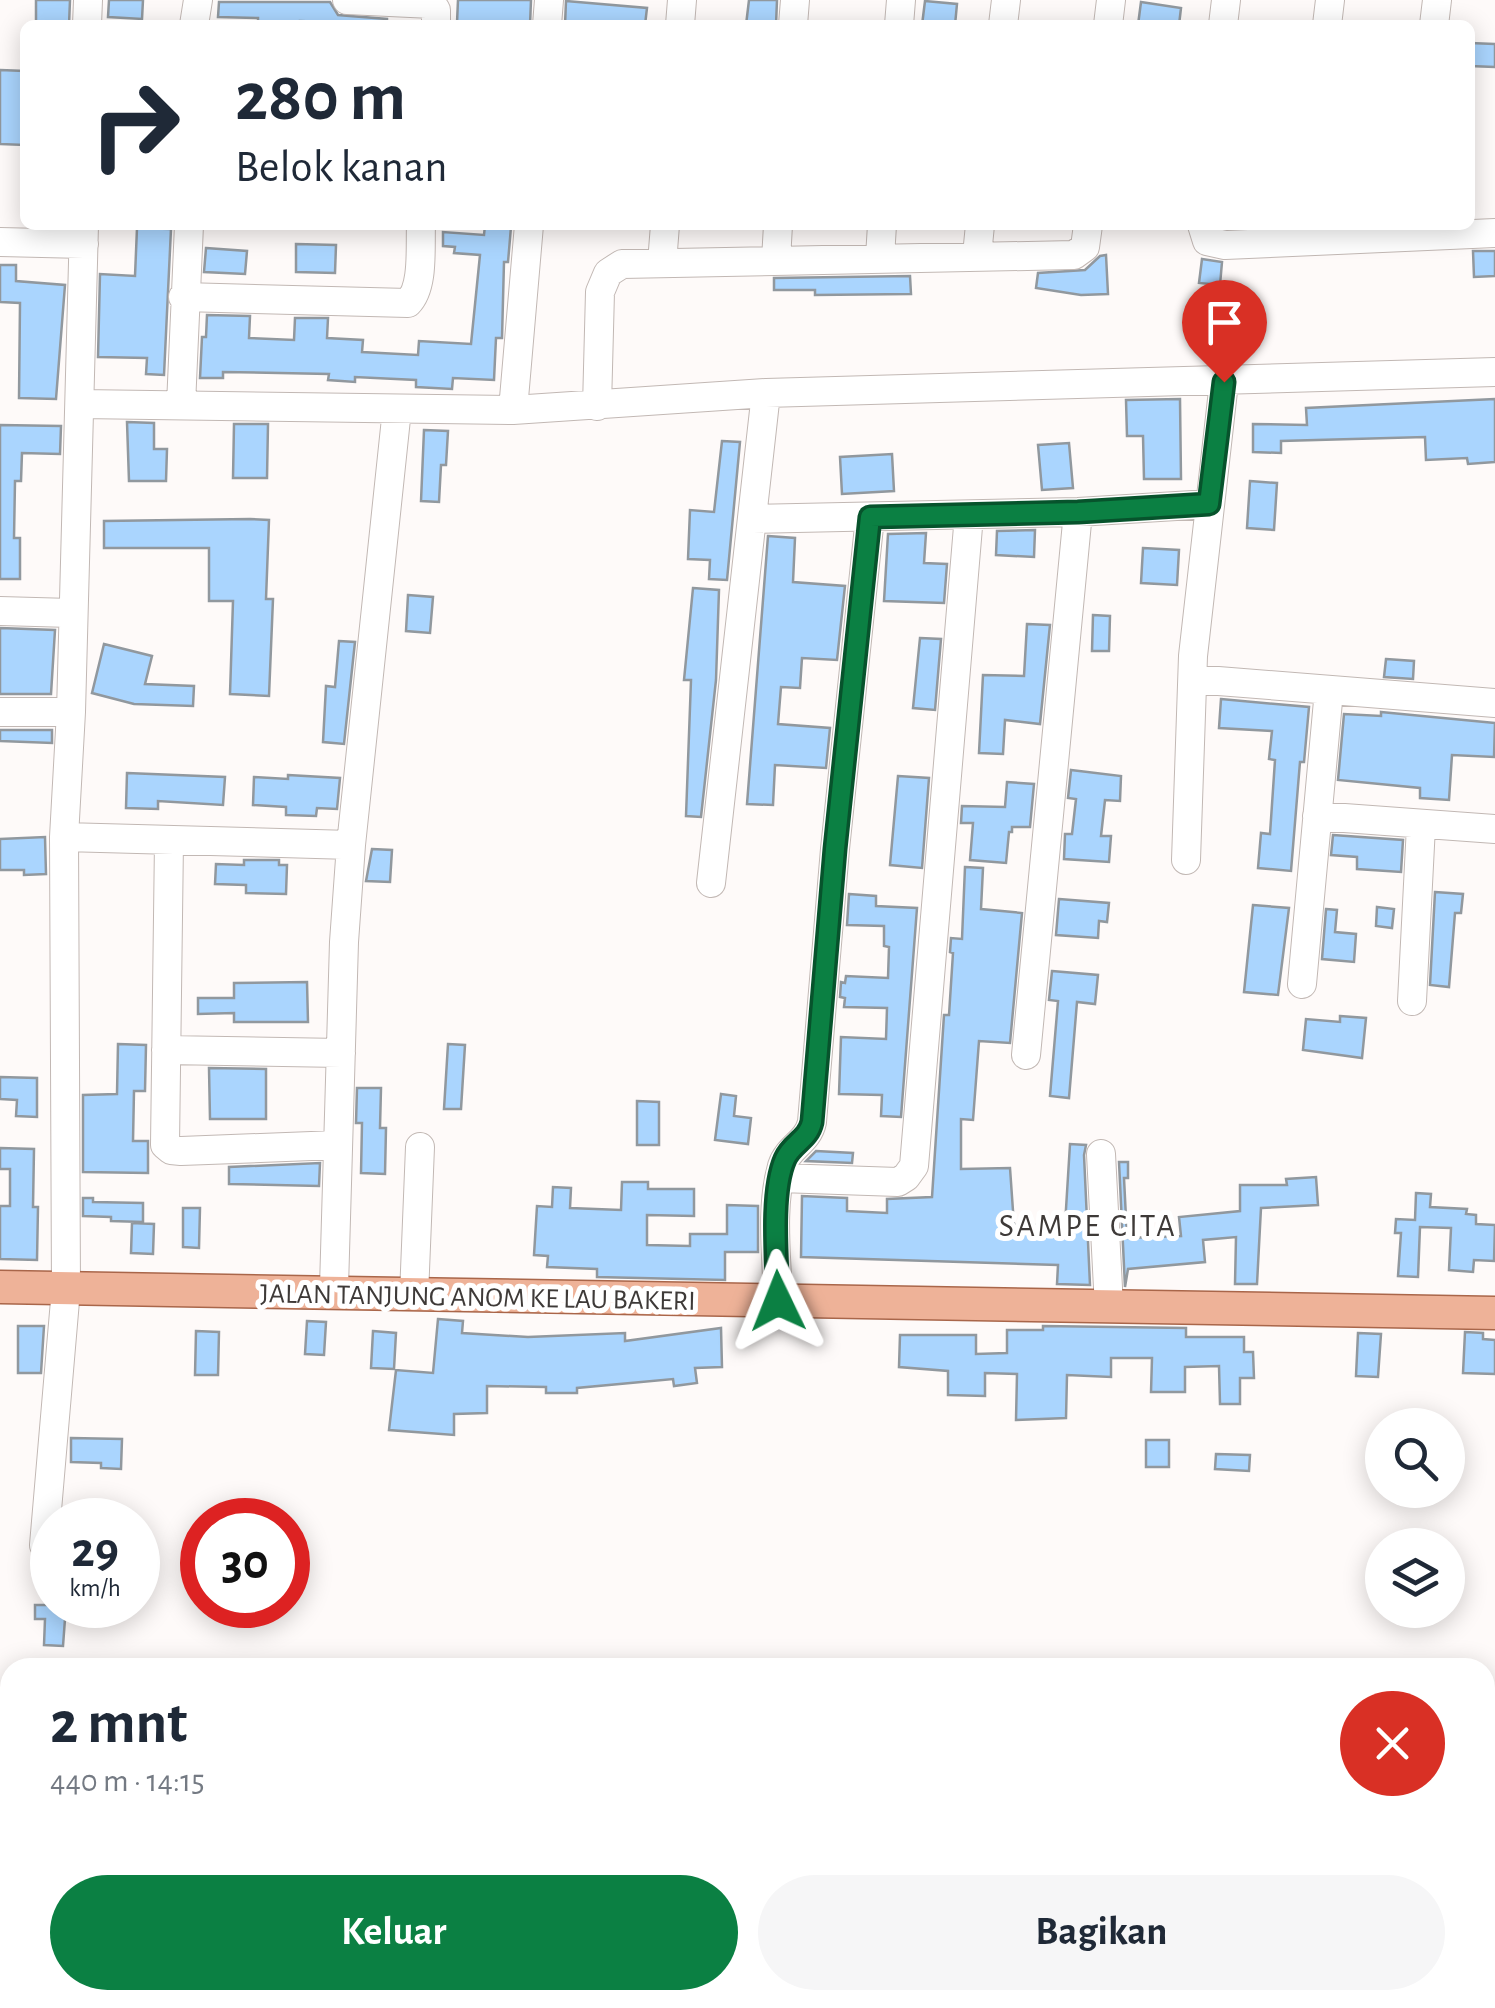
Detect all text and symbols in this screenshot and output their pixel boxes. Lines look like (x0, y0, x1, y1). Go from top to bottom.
icon: right (70, 60, 200, 190)
text: 280 m (235, 63, 406, 133)
text: Belok kanan (235, 145, 447, 190)
pin (1182, 280, 1267, 383)
icon: arrive (1197, 295, 1252, 350)
district label: SAMPE CITA (999, 1210, 1177, 1242)
position arrow (726, 1249, 830, 1353)
street label: JALAN TANJUNG ANOM KE LAU BAKERI (260, 1280, 696, 1316)
map controls (1365, 1408, 1465, 1628)
button: search (1365, 1408, 1465, 1508)
speed limit sign: 30 (180, 1498, 310, 1628)
text: 29 (71, 1526, 119, 1576)
button: layers (1365, 1528, 1465, 1628)
text: km/h (69, 1576, 121, 1601)
button: close (1340, 1691, 1445, 1796)
text: 2 mnt (50, 1694, 187, 1754)
text: 440 m · 14:15 (50, 1765, 205, 1797)
button: Keluar (50, 1875, 738, 1990)
button: Bagikan (758, 1875, 1445, 1990)

